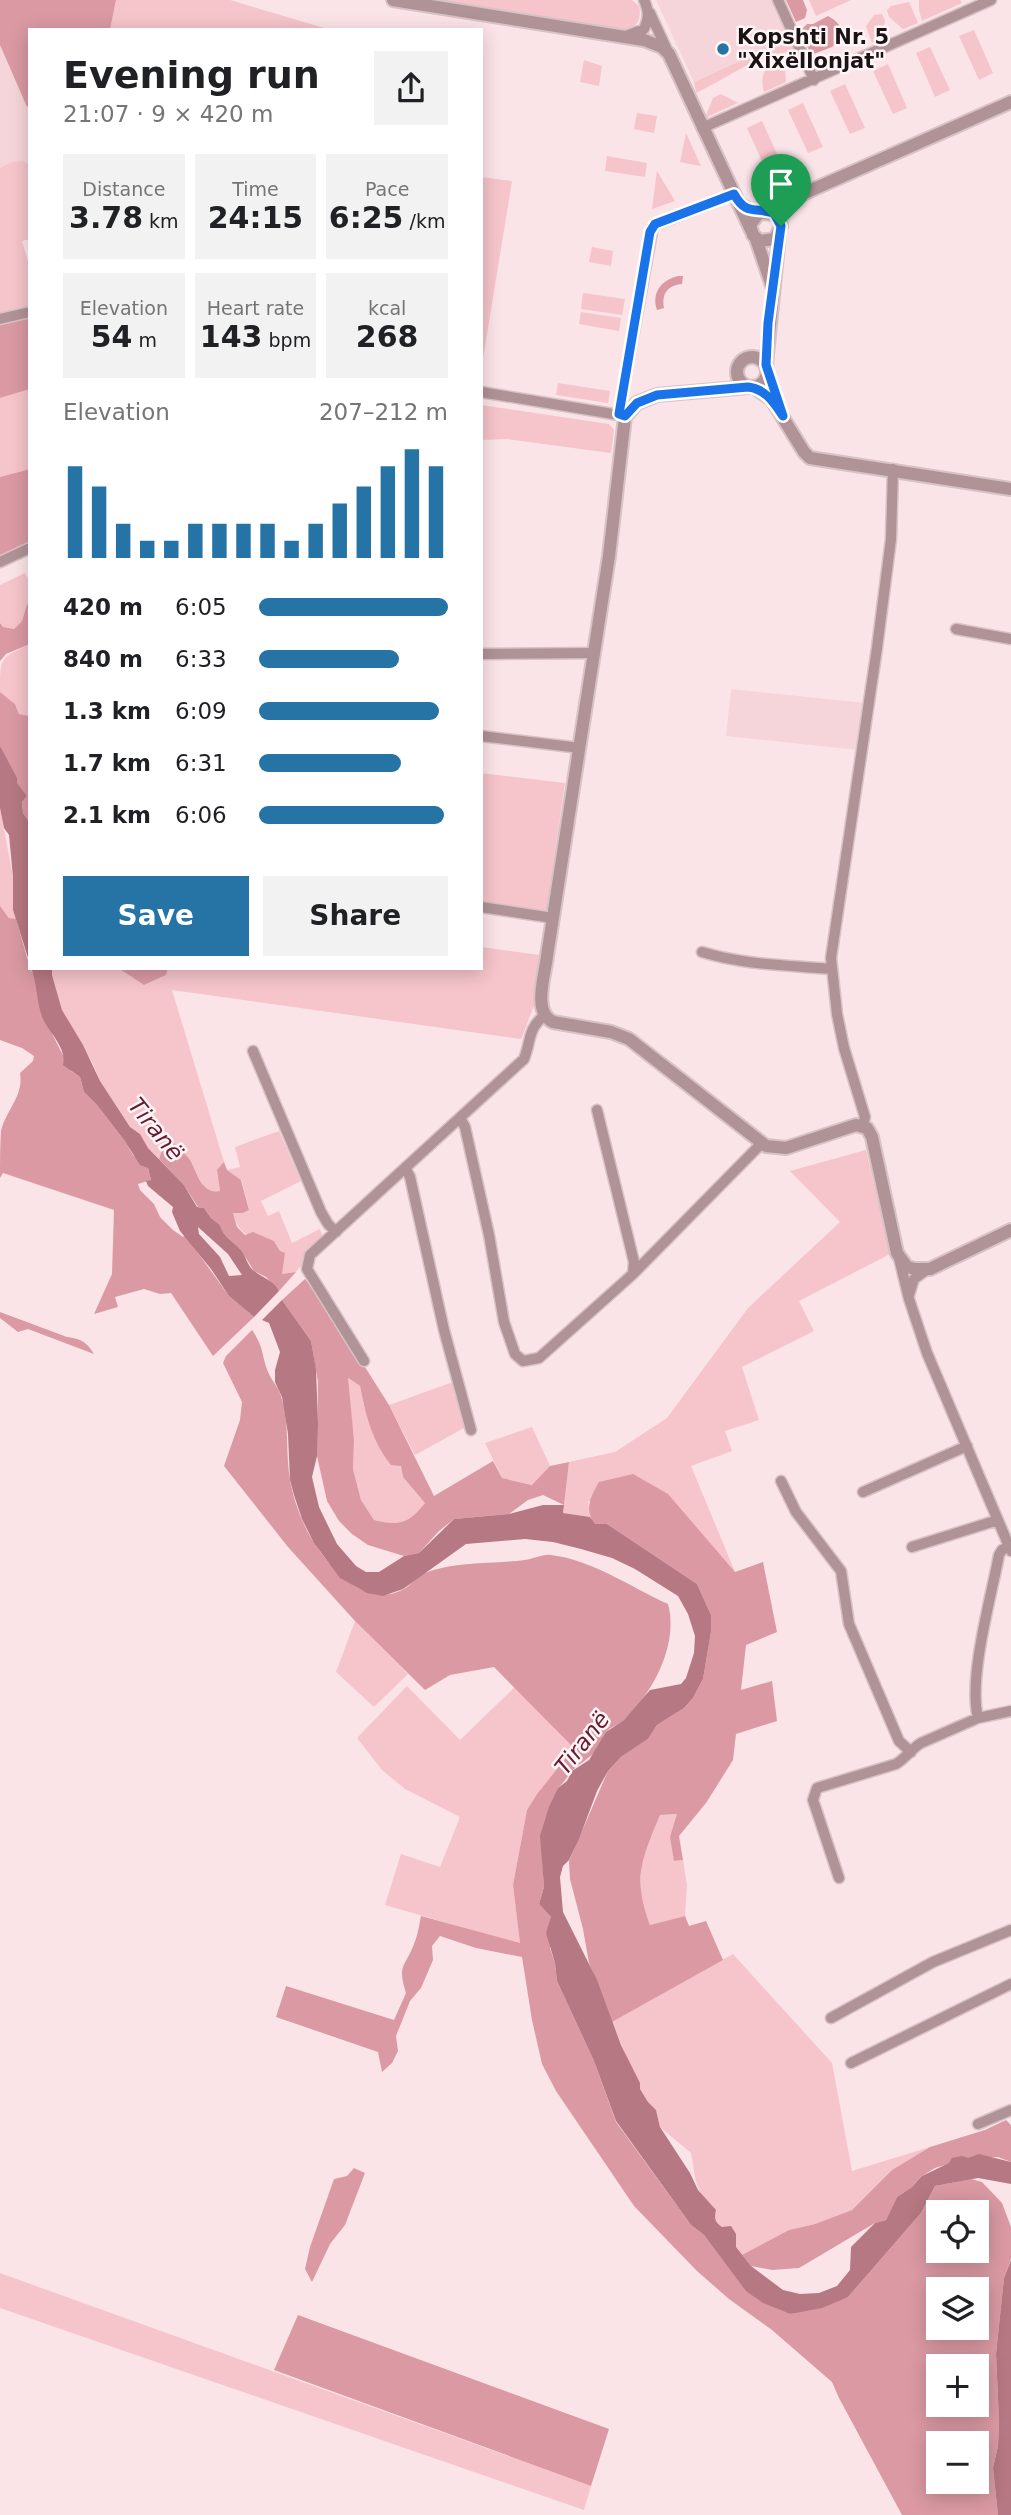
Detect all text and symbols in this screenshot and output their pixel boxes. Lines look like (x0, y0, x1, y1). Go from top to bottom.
place label: Kopshti Nr. 5 "Xixëllonjat" (737, 25, 889, 73)
marker: Kopshti Nr. 5 "Xixëllonjat" (715, 41, 731, 57)
button: share (374, 51, 448, 125)
text: Evening run (63, 53, 320, 97)
text: 21:07 · 9 × 420 m (63, 101, 273, 127)
pin (751, 154, 811, 226)
icon: arrive (762, 165, 800, 203)
text: Distance (82, 178, 165, 200)
text: Time (232, 178, 279, 200)
text: Pace (365, 178, 409, 200)
text: 3.78 (69, 200, 143, 235)
text: 24:15 (208, 200, 303, 235)
text: 6:25 (329, 200, 403, 235)
text: km (143, 210, 179, 232)
text: /km (403, 210, 445, 232)
text: Elevation (80, 297, 168, 319)
text: Heart rate (207, 297, 304, 319)
text: kcal (368, 297, 406, 319)
text: 54 (91, 319, 132, 354)
text: 143 (200, 319, 262, 354)
text: 268 (356, 319, 418, 354)
text: m (132, 329, 157, 351)
text: bpm (262, 329, 311, 351)
text: Elevation (63, 399, 170, 425)
text: 207–212 m (319, 399, 448, 425)
text: 420 m (63, 594, 143, 620)
text: 6:05 (175, 594, 227, 620)
text: 840 m (63, 646, 143, 672)
text: 6:33 (175, 646, 227, 672)
text: 1.3 km (63, 698, 151, 724)
text: 6:09 (175, 698, 227, 724)
text: 1.7 km (63, 750, 151, 776)
text: 6:31 (175, 750, 227, 776)
text: 2.1 km (63, 802, 151, 828)
text: 6:06 (175, 802, 227, 828)
button: Save (63, 876, 249, 956)
button: Share (263, 876, 448, 956)
water label: Tiranë (123, 1093, 189, 1165)
water label: Tiranë (549, 1706, 615, 1780)
map controls (926, 2200, 989, 2494)
button: locate (926, 2200, 989, 2263)
button: layers (926, 2277, 989, 2340)
button: + (926, 2354, 989, 2417)
button: − (926, 2431, 989, 2494)

